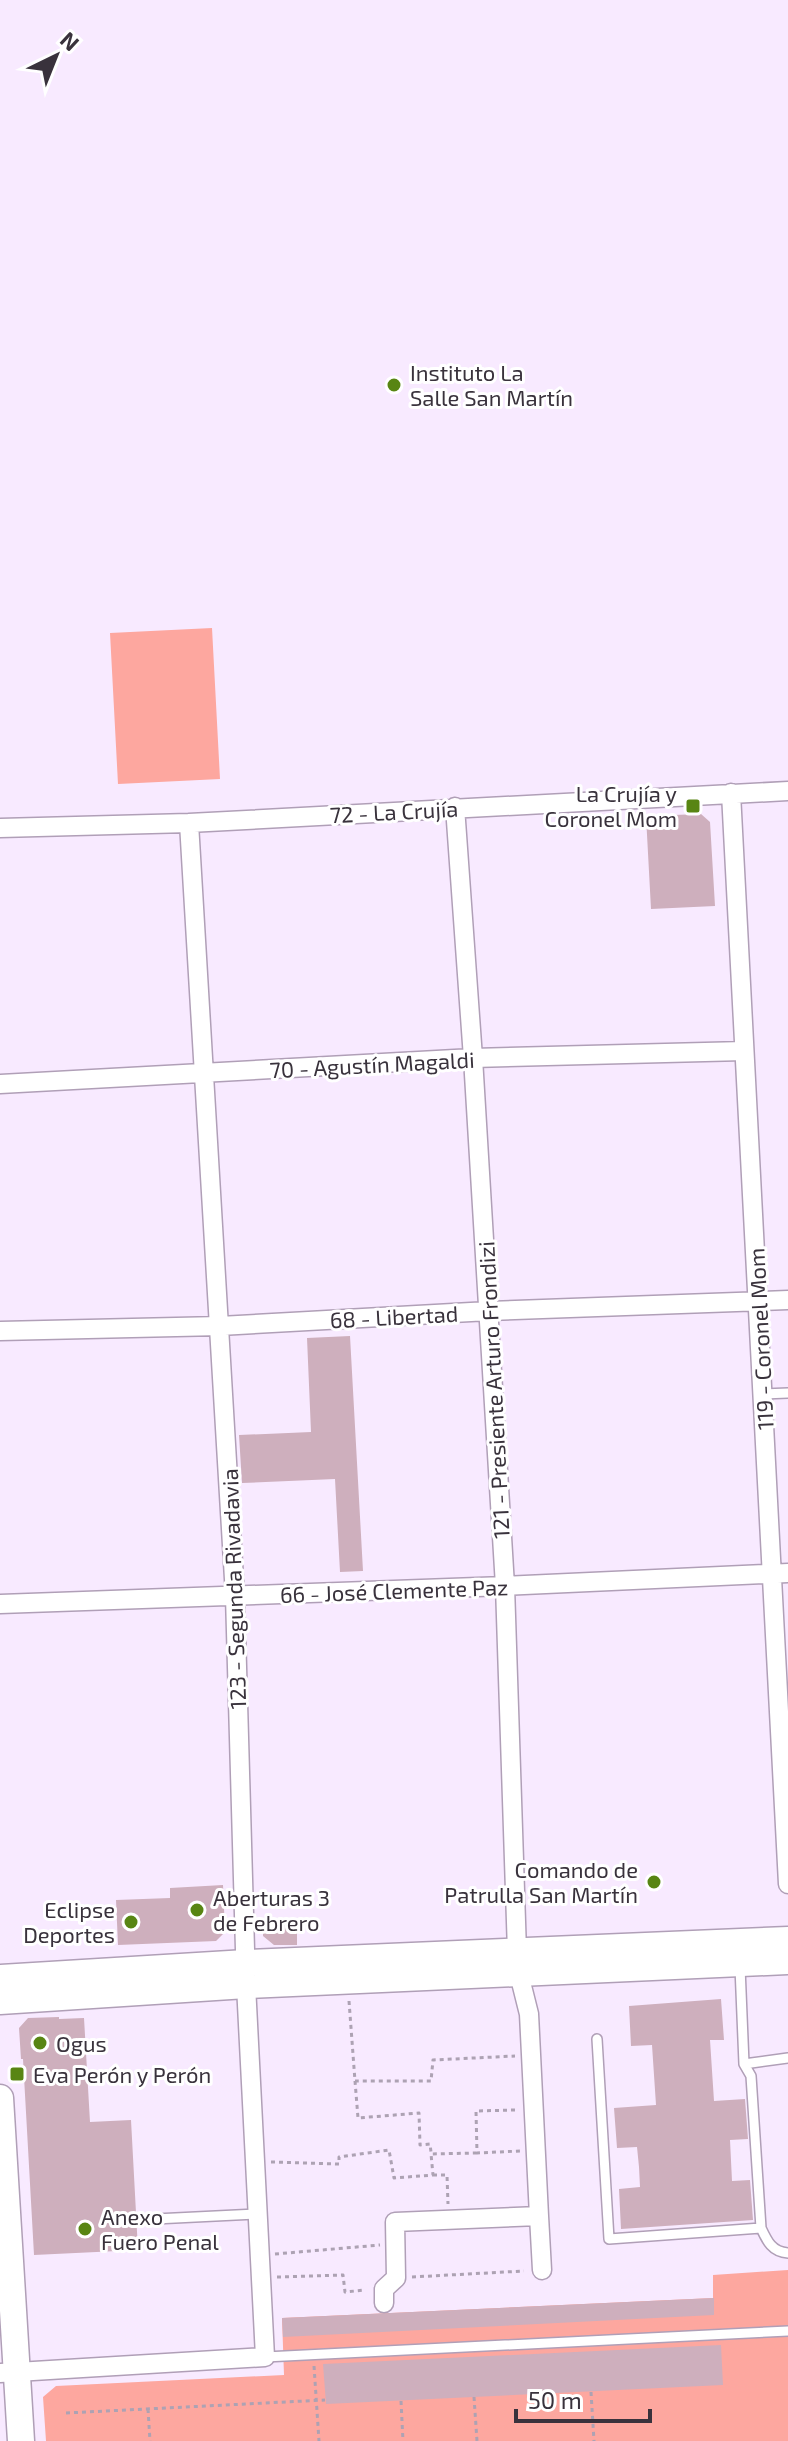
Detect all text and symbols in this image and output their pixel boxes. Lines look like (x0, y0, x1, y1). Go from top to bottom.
north arrow (16, 16, 96, 96)
text: N (56, 26, 85, 56)
place label: Instituto La Salle San Martín (410, 359, 573, 410)
marker: Instituto La Salle San Martín (385, 376, 403, 394)
place label: La Crujía y Coronel Mom (544, 780, 677, 831)
street label: 72 - La Crujía (329, 795, 459, 828)
marker: La Crujía y Coronel Mom (684, 797, 702, 815)
street label: 70 - Agustín Magaldi (269, 1046, 475, 1082)
street label: 121 - Presiente Arturo Frondizi (472, 1240, 514, 1540)
street label: 119 - Coronel Mom (742, 1247, 778, 1431)
street label: 68 - Libertad (329, 1300, 459, 1332)
street label: 123 - Segunda Rivadavia (216, 1468, 250, 1710)
street label: 66 - José Clemente Paz (279, 1573, 509, 1607)
place label: Comando de Patrulla San Martín (444, 1856, 638, 1907)
marker: Comando de Patrulla San Martín (645, 1873, 663, 1891)
place label: Aberturas 3 de Febrero (213, 1884, 330, 1935)
place label: Eclipse Deportes (23, 1896, 115, 1947)
marker: Aberturas 3 de Febrero (188, 1901, 206, 1919)
marker: Eclipse Deportes (122, 1913, 140, 1931)
place label: Ogus (56, 2030, 107, 2056)
marker: Ogus (31, 2034, 49, 2052)
place label: Eva Perón y Perón (33, 2061, 211, 2087)
marker: Eva Perón y Perón (8, 2065, 26, 2083)
place label: Anexo Fuero Penal (101, 2203, 219, 2254)
marker: Anexo Fuero Penal (76, 2220, 94, 2238)
scale bar (516, 2373, 650, 2423)
text: 50 m (528, 2385, 582, 2414)

